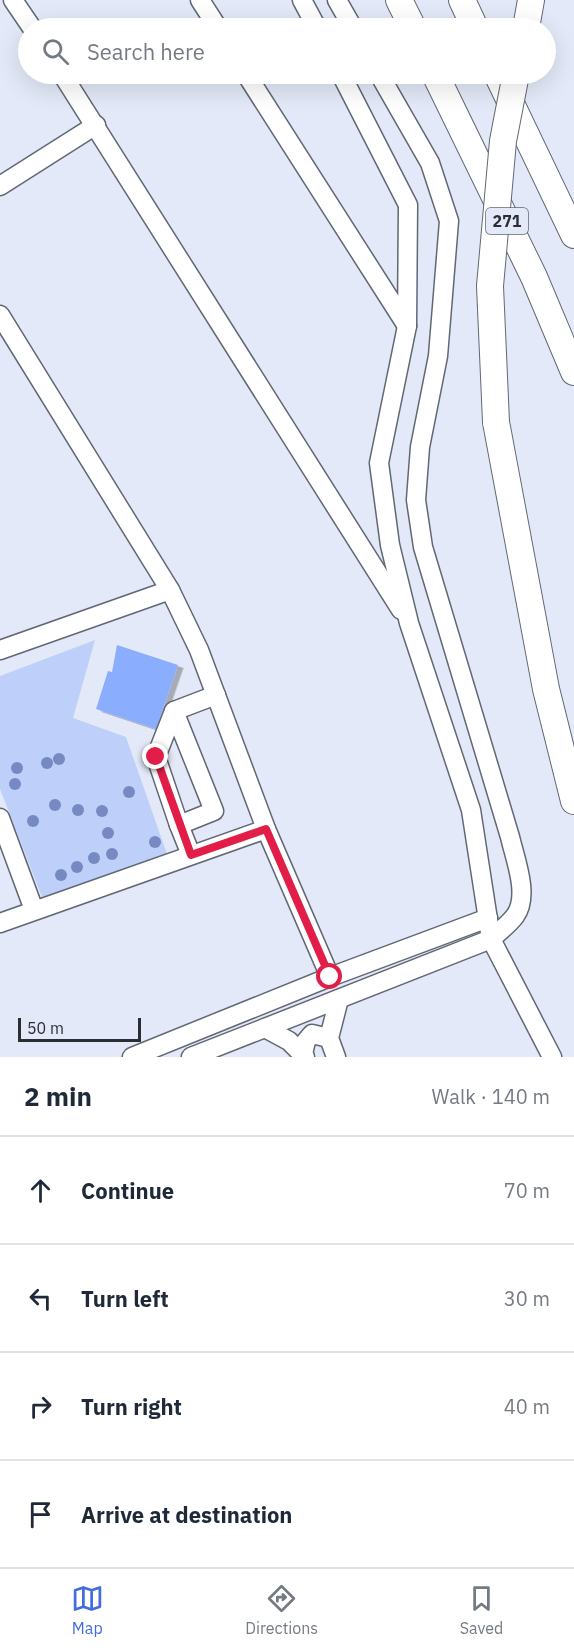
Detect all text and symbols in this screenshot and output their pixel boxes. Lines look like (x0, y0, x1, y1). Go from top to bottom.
search box (18, 18, 556, 84)
icon: search (39, 35, 72, 68)
text: Search here (87, 37, 205, 66)
road number: 271 (486, 208, 528, 234)
route end (142, 743, 168, 769)
route start (316, 963, 342, 989)
scale bar (18, 1015, 141, 1042)
text: 50 m (27, 1018, 64, 1038)
text: 2 min (24, 1079, 92, 1113)
text: Walk · 140 m (432, 1083, 550, 1110)
icon: ahead (24, 1174, 57, 1207)
text: Continue (81, 1176, 174, 1205)
text: 70 m (504, 1177, 550, 1204)
icon: left (24, 1282, 57, 1315)
text: Turn left (81, 1284, 169, 1313)
text: 30 m (504, 1285, 550, 1312)
icon: right (24, 1390, 57, 1423)
text: Turn right (81, 1392, 182, 1421)
text: 40 m (504, 1393, 550, 1420)
icon: arrive (24, 1498, 57, 1531)
text: Arrive at destination (81, 1500, 292, 1529)
tab: Map (71, 1582, 104, 1638)
tab: Directions (245, 1582, 318, 1638)
tab: Saved (460, 1582, 503, 1638)

